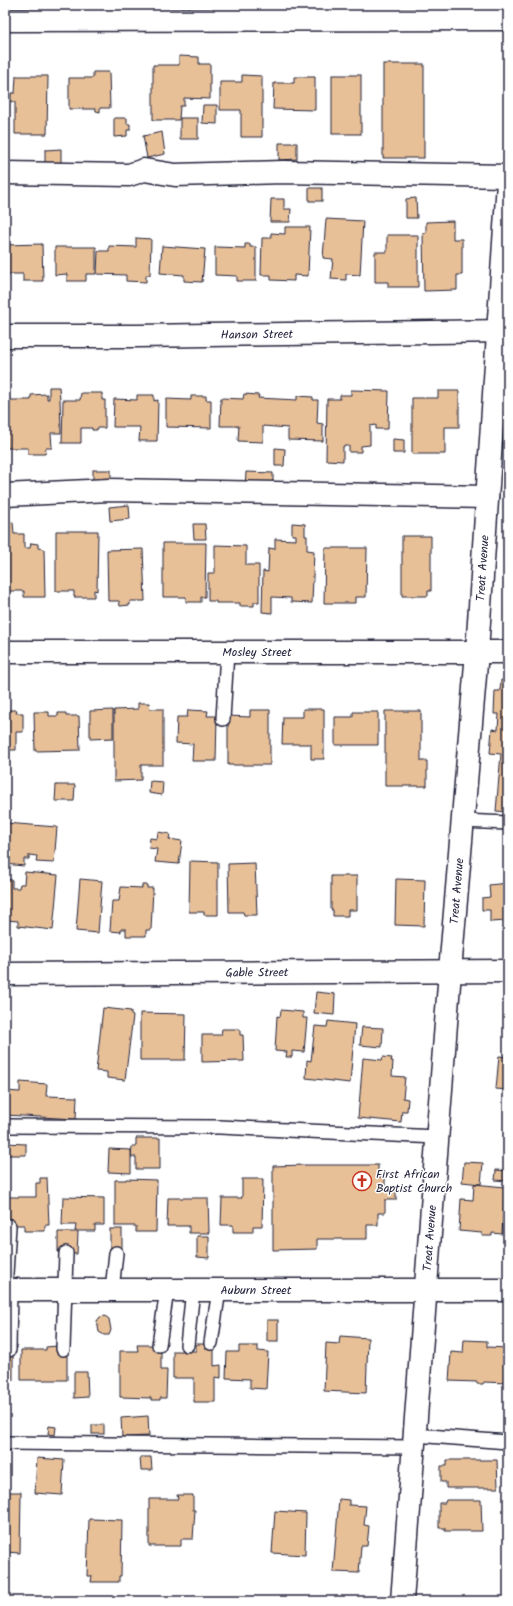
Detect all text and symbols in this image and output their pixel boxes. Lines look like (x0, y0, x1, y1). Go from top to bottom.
street label: Hanson Street (221, 325, 294, 345)
street label: Treat Avenue (471, 534, 495, 602)
street label: Mosley Street (222, 643, 292, 662)
street label: Treat Avenue (445, 857, 470, 925)
street label: Gable Street (225, 963, 289, 983)
place label: First African Baptist Church (376, 1165, 452, 1198)
church icon: First African Baptist Church (351, 1170, 373, 1192)
street label: Treat Avenue (418, 1204, 442, 1272)
street label: Auburn Street (221, 1281, 292, 1300)

